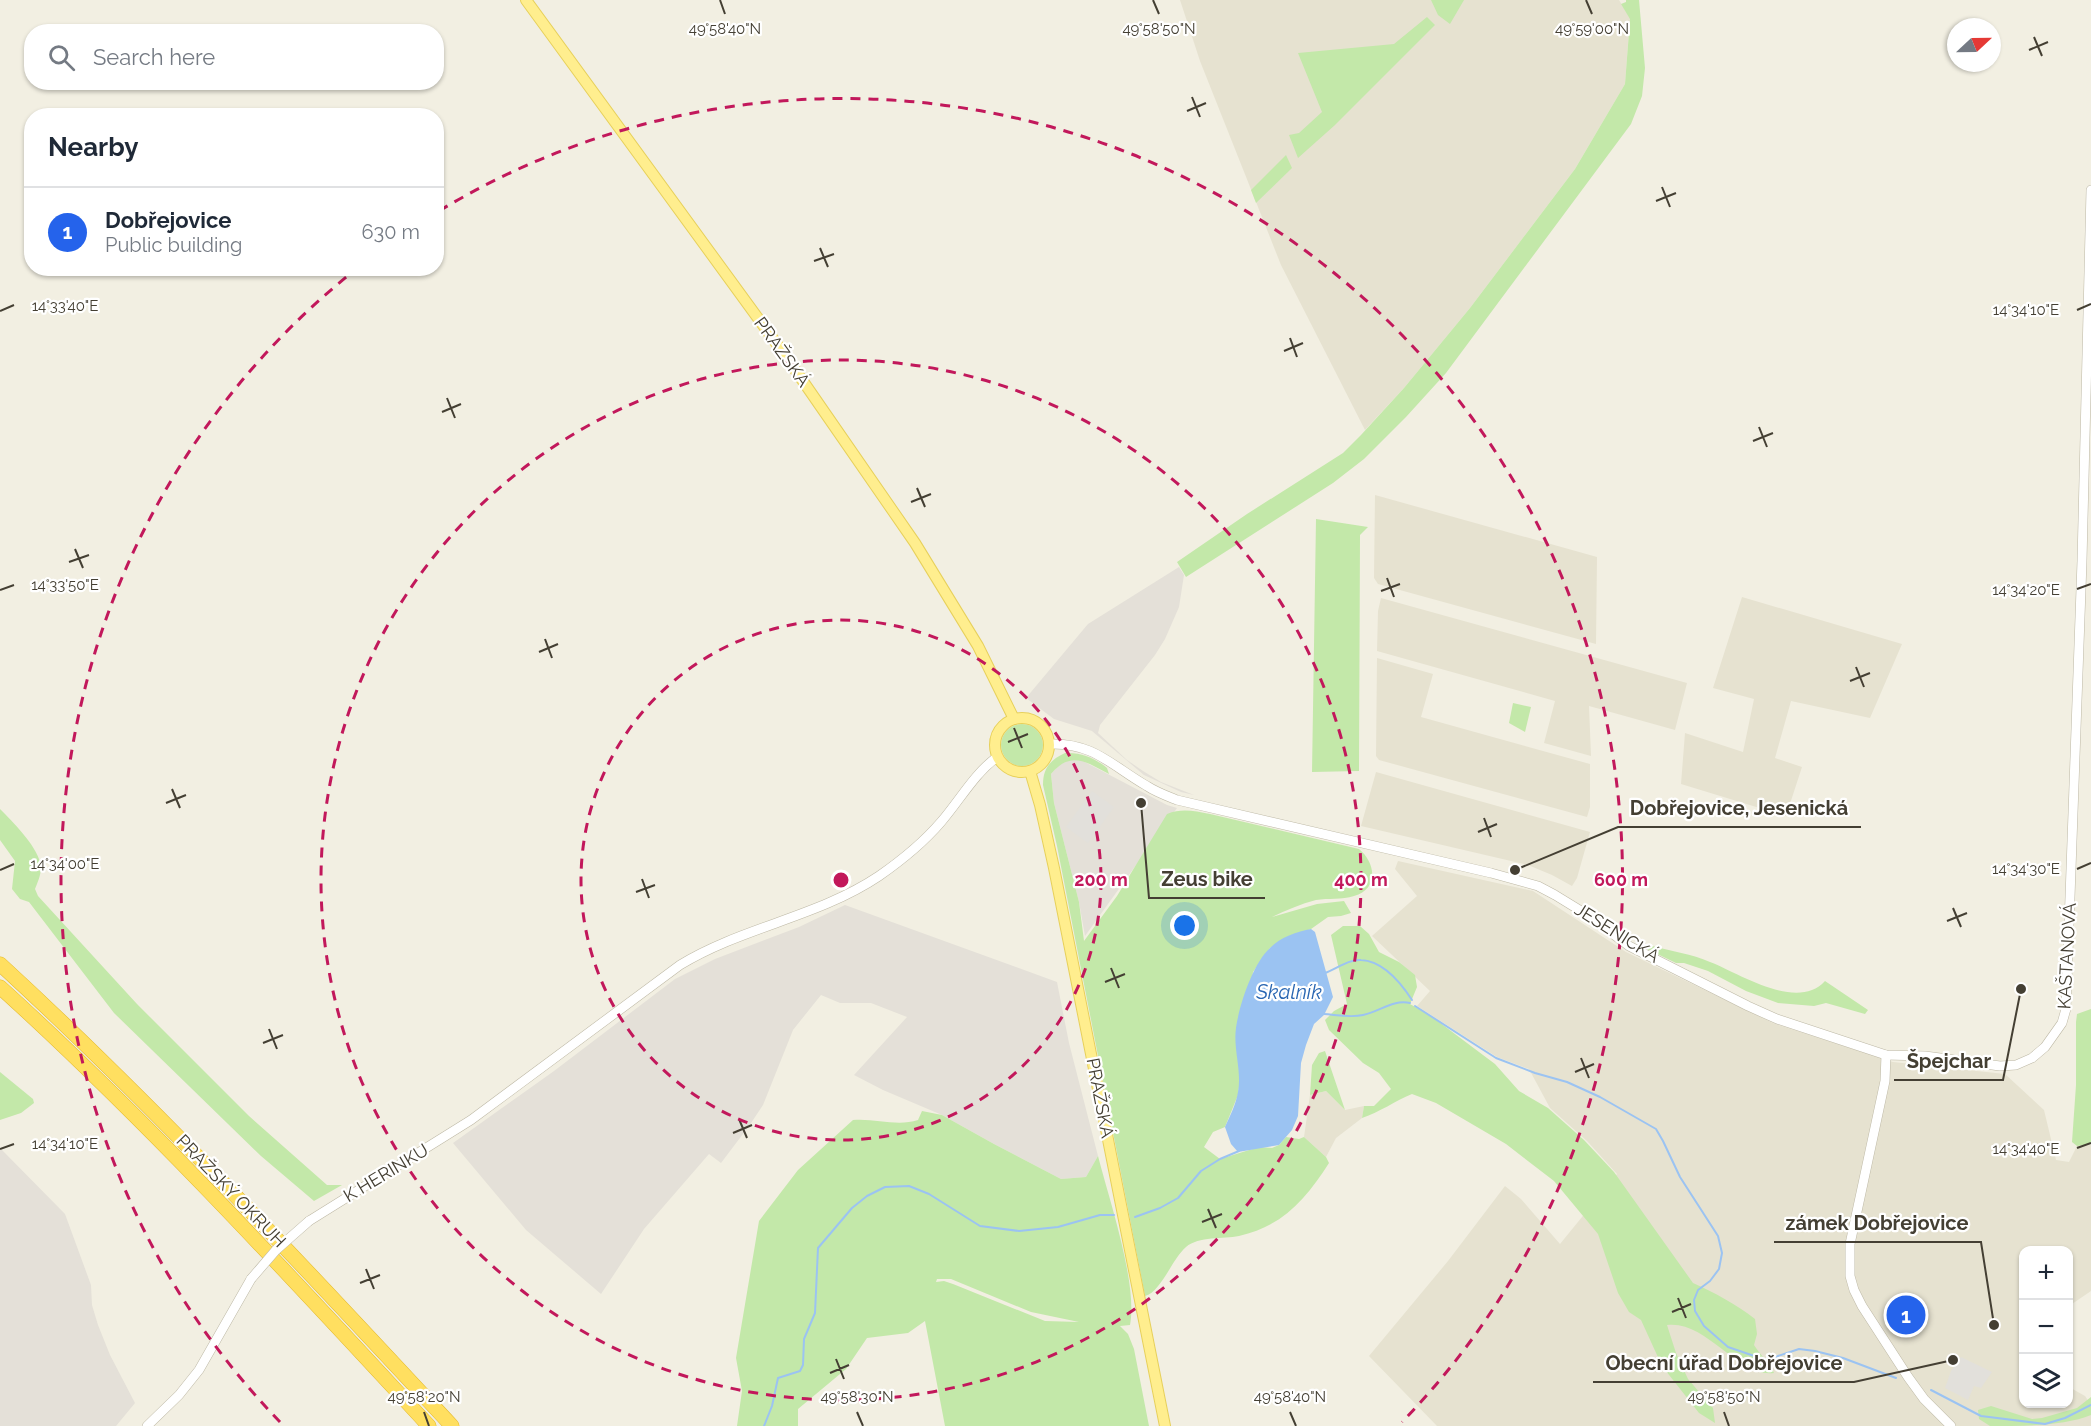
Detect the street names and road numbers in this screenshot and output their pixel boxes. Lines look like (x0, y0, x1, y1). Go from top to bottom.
street label: PRAŽSKÁ (750, 312, 816, 391)
street label: JESENICKÁ (1571, 897, 1664, 967)
street label: KAŠTANOVÁ (2052, 902, 2080, 1010)
street label: PRAŽSKÁ (1082, 1056, 1120, 1140)
street label: PRAŽSKÝ OKRUH (172, 1129, 291, 1251)
street label: K HERINKU (339, 1139, 432, 1206)

